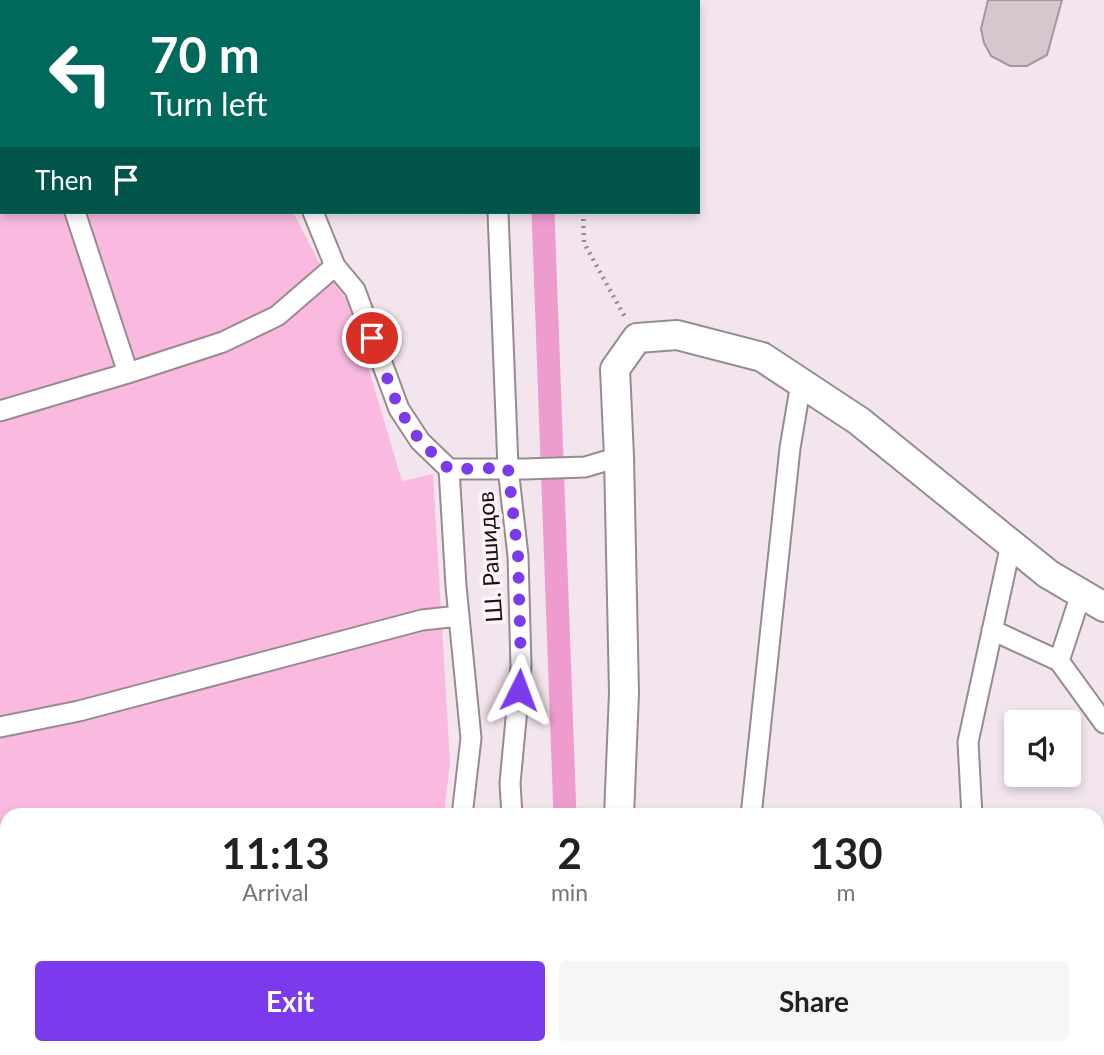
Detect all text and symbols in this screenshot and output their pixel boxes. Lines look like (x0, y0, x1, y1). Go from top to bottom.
text: 70 m (150, 25, 260, 83)
icon: left (35, 28, 126, 119)
text: Turn left (150, 84, 267, 123)
icon: arrive (107, 161, 145, 199)
text: Then (35, 164, 93, 196)
pin (342, 308, 402, 368)
icon: arrive (353, 319, 391, 357)
street label: Ш. Рашидов (470, 490, 508, 624)
position arrow (482, 653, 556, 727)
map controls (1004, 710, 1081, 787)
button: sound (1004, 710, 1081, 787)
text: 11:13 (221, 828, 330, 878)
text: 2 (557, 828, 582, 878)
text: 130 (810, 828, 883, 878)
text: Arrival (242, 878, 309, 906)
text: min (551, 878, 588, 906)
text: m (837, 878, 856, 906)
button: Exit (35, 961, 545, 1041)
button: Share (559, 961, 1069, 1041)

